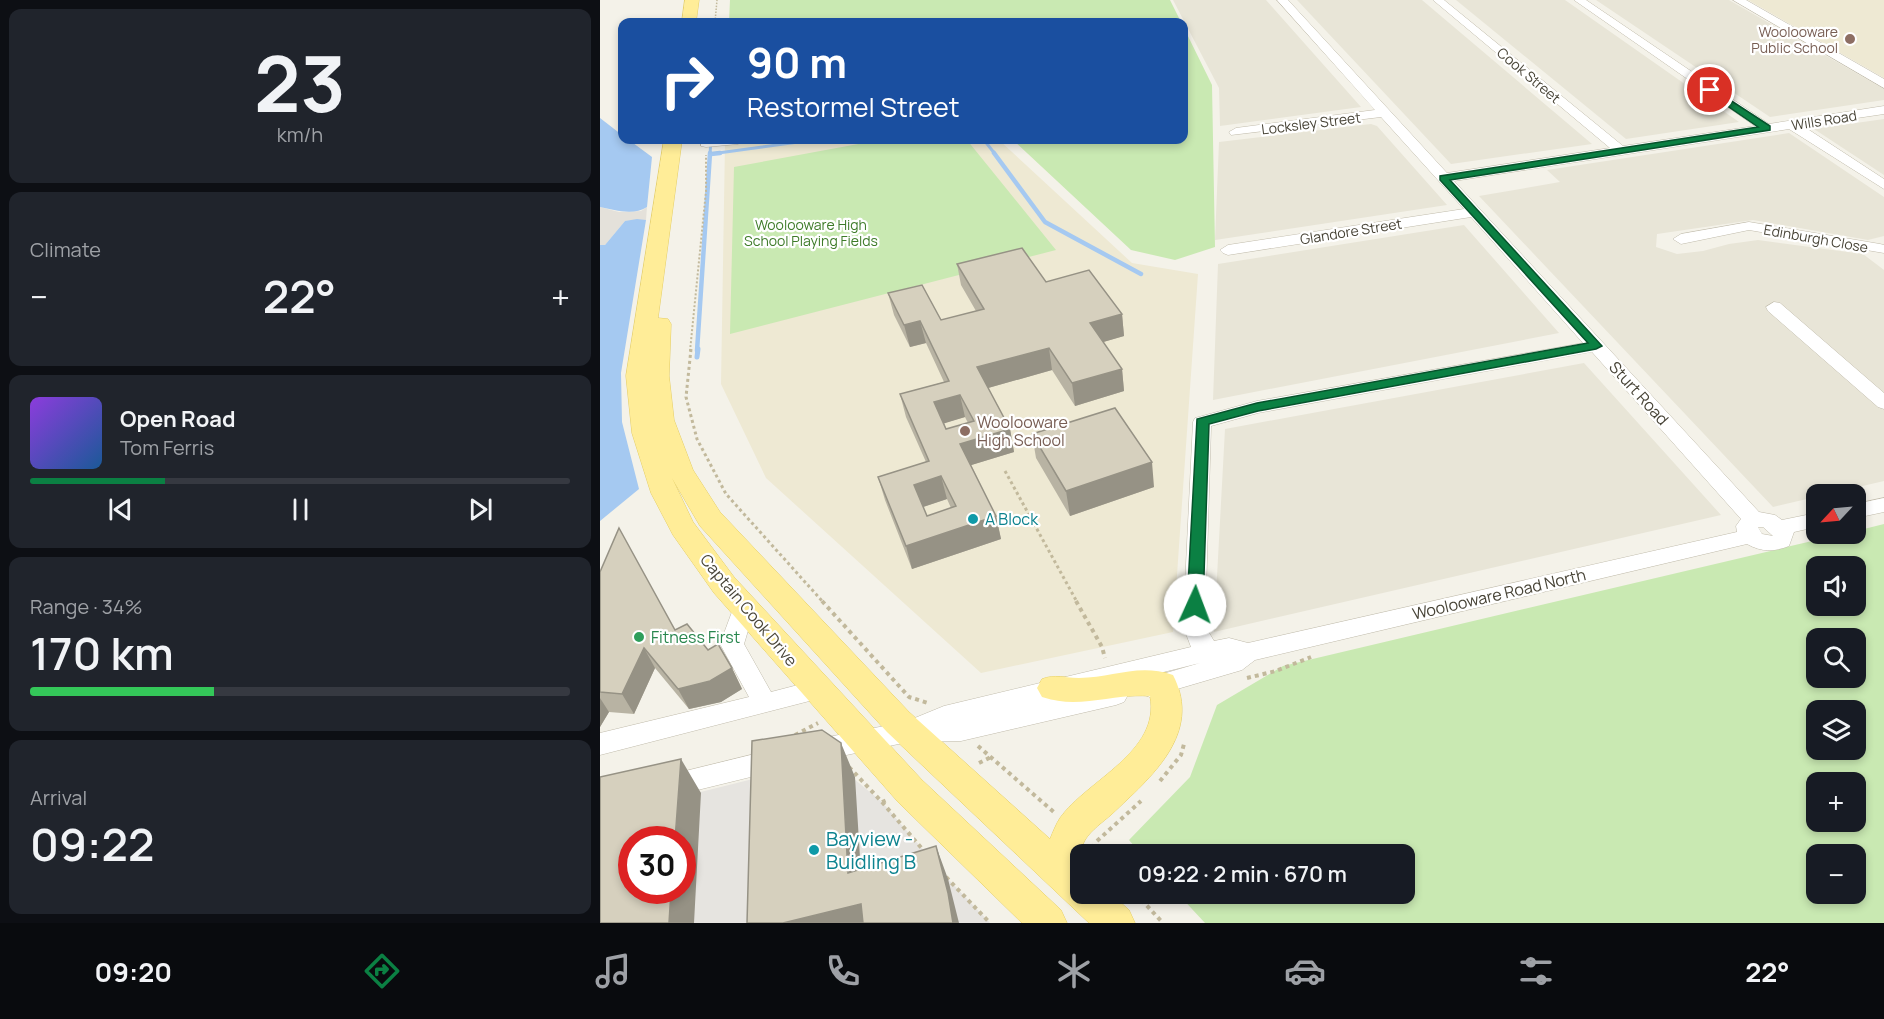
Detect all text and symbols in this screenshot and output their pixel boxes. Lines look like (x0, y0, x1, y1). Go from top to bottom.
place label: Woolooware Public School (1751, 22, 1838, 57)
text: 23 (254, 29, 346, 135)
marker: Woolooware Public School (1843, 32, 1857, 46)
text: 90 m (747, 33, 847, 91)
icon: right (648, 42, 726, 120)
street label: Cook Street (1493, 43, 1565, 107)
pin (1684, 64, 1735, 115)
icon: arrive (1693, 73, 1726, 106)
text: Restormel Street (747, 88, 960, 125)
street label: Wills Road (1790, 105, 1858, 135)
street label: Locksley Street (1260, 107, 1362, 139)
text: km/h (277, 121, 323, 148)
street label: Glandore Street (1299, 214, 1404, 248)
park label: Woolooware High School Playing Fields (744, 215, 878, 250)
street label: Edinburgh Close (1762, 219, 1870, 257)
text: Climate (30, 236, 101, 263)
text: 22° (263, 265, 336, 327)
text: − (30, 274, 48, 319)
text: + (551, 274, 570, 319)
street label: Sturt Road (1604, 356, 1674, 430)
text: Open Road (120, 404, 235, 434)
place label: Woolooware High School (977, 411, 1068, 451)
marker: Woolooware High School (958, 424, 972, 438)
text: Tom Ferris (120, 434, 214, 461)
north arrow (1806, 484, 1866, 544)
map controls (1806, 484, 1866, 904)
icon: previous (104, 493, 137, 526)
icon: pause (284, 493, 317, 526)
icon: next (464, 493, 497, 526)
place label: A Block (985, 508, 1039, 530)
marker: A Block (966, 512, 980, 526)
street label: Captain Cook Drive (695, 549, 803, 671)
button: sound (1806, 556, 1866, 616)
street label: Woolooware Road North (1410, 563, 1588, 625)
position arrow (1163, 573, 1227, 637)
text: Range · 34% (30, 593, 143, 620)
text: 170 km (30, 622, 174, 684)
place label: Fitness First (651, 626, 740, 648)
button: search (1806, 628, 1866, 688)
marker: Fitness First (632, 630, 646, 644)
button: layers (1806, 700, 1866, 760)
button: + (1806, 772, 1866, 832)
text: Arrival (30, 784, 87, 811)
text: 09:22 (30, 813, 154, 875)
place label: Bayview - Buidling B (826, 825, 916, 875)
speed limit sign: 30 (618, 826, 696, 904)
marker: Bayview - Buidling B (807, 843, 821, 857)
button: − (1806, 844, 1866, 904)
text: 09:22 · 2 min · 670 m (1138, 859, 1347, 889)
icon: directions (361, 950, 403, 992)
icon: music (592, 950, 634, 992)
icon: phone (822, 950, 864, 992)
icon: climate (1053, 950, 1095, 992)
icon: car (1284, 950, 1326, 992)
icon: filters (1515, 950, 1557, 992)
text: 09:20 (94, 953, 172, 990)
text: 22° (1745, 953, 1790, 990)

